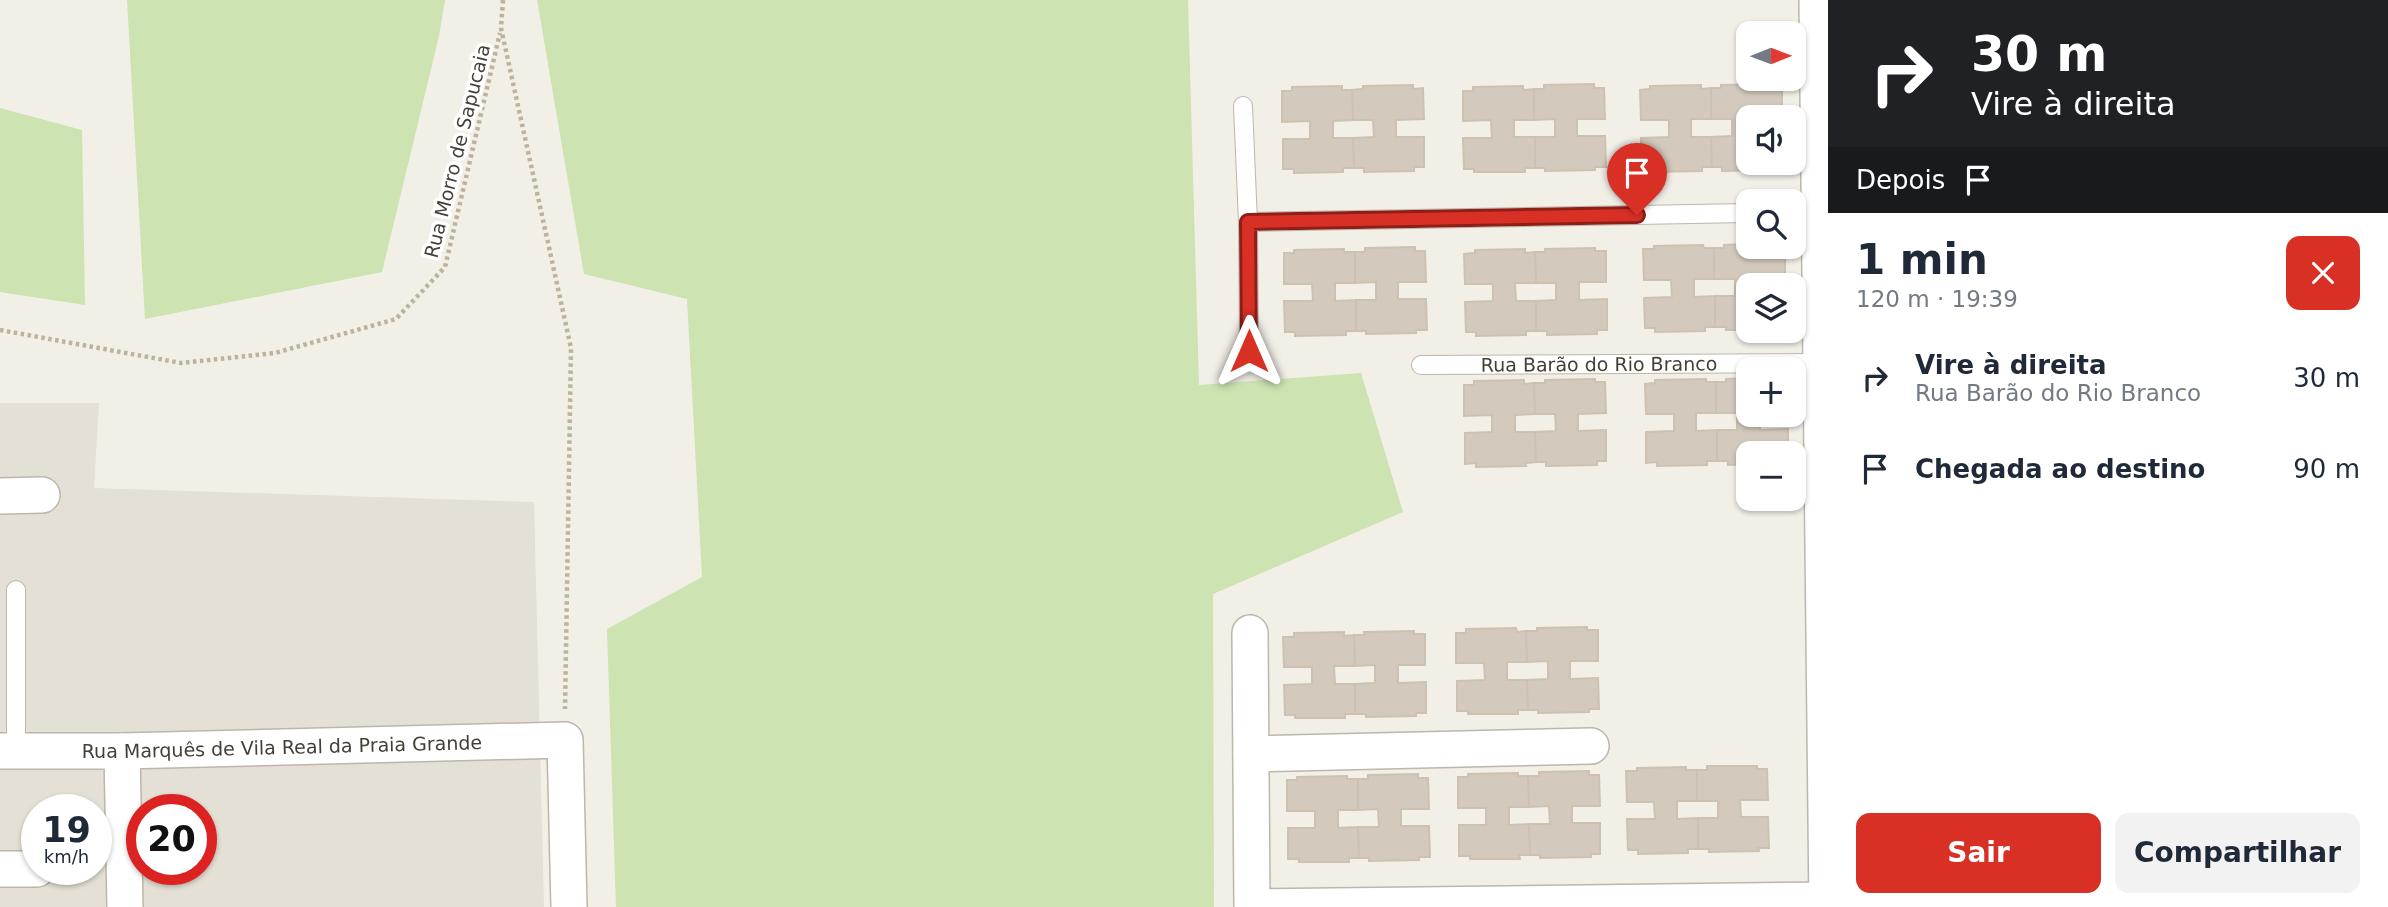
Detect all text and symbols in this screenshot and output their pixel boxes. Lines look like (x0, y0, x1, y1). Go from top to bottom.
north arrow (1736, 21, 1806, 91)
map controls (1736, 21, 1806, 511)
text: 30 m (1971, 26, 2107, 83)
icon: right (1856, 28, 1947, 119)
street label: Rua Morro de Sapucaia (420, 42, 494, 260)
text: Vire à direita (1971, 85, 2176, 123)
button: sound (1736, 105, 1806, 175)
pin (1607, 143, 1667, 215)
icon: arrive (1618, 154, 1656, 192)
icon: arrive (1959, 161, 1997, 199)
text: Depois (1856, 165, 1945, 195)
button: search (1736, 189, 1806, 259)
text: 1 min (1856, 235, 1988, 284)
button: close (2286, 236, 2360, 310)
button: layers (1736, 273, 1806, 343)
text: 120 m · 19:39 (1856, 286, 2018, 312)
position arrow (1212, 314, 1286, 388)
text: Vire à direita (1915, 350, 2107, 380)
street label: Rua Barão do Rio Branco (1481, 353, 1717, 376)
button: + (1736, 357, 1806, 427)
icon: right (1856, 359, 1894, 397)
text: 30 m (2293, 363, 2360, 393)
text: Rua Barão do Rio Branco (1915, 380, 2201, 406)
button: − (1736, 441, 1806, 511)
icon: arrive (1856, 450, 1894, 488)
text: Chegada ao destino (1915, 454, 2205, 484)
text: 90 m (2293, 454, 2360, 484)
street label: Rua Marquês de Vila Real da Praia Grande (82, 731, 482, 762)
speed limit sign: 20 (126, 794, 217, 885)
text: 19 (42, 810, 91, 850)
button: Sair (1856, 813, 2101, 893)
button: Compartilhar (2115, 813, 2360, 893)
text: km/h (44, 846, 89, 867)

